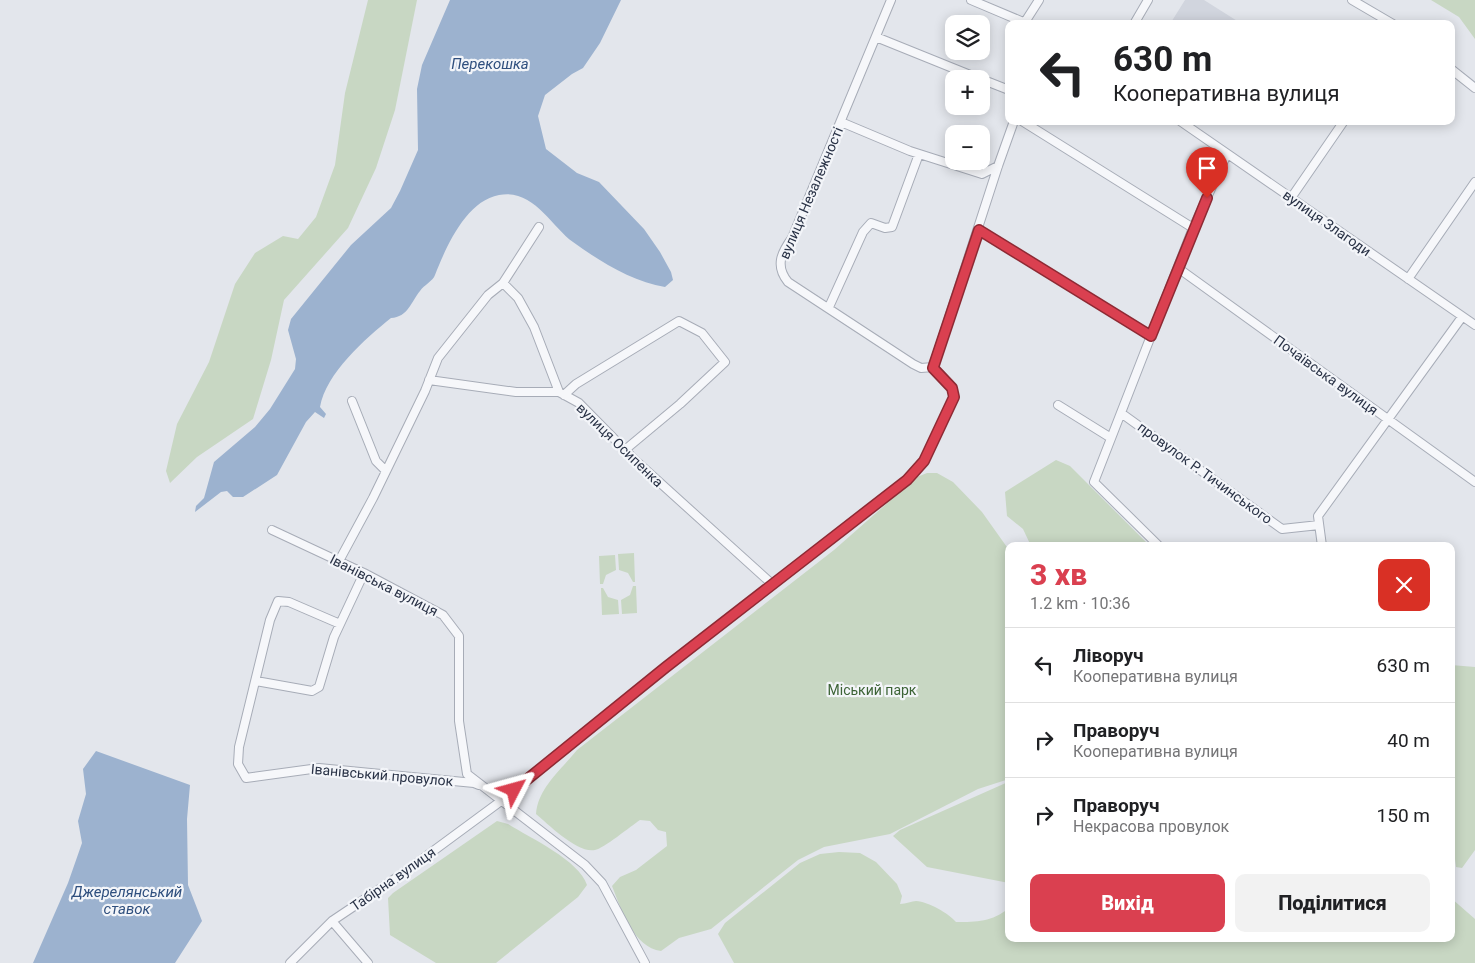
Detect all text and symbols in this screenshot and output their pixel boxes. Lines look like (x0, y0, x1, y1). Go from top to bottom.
map controls (945, 15, 990, 170)
button: layers (945, 15, 990, 60)
text: 630 m (1113, 39, 1212, 80)
icon: left (1030, 40, 1095, 105)
water label: Перекошка (451, 55, 529, 73)
button: + (945, 70, 990, 115)
text: Кооперативна вулиця (1113, 81, 1340, 106)
street label: вулиця Незалежності (776, 125, 846, 261)
button: − (945, 125, 990, 170)
pin (1186, 147, 1228, 198)
icon: arrive (1193, 154, 1221, 182)
street label: вулиця Злагоди (1280, 187, 1374, 259)
street label: Почаївська вулиця (1271, 332, 1381, 418)
street label: вулиця Осипенка (574, 400, 666, 490)
street label: провулок Р. Тичинського (1135, 419, 1275, 527)
street label: Іванівська вулиця (327, 551, 441, 619)
text: 3 хв (1030, 557, 1087, 592)
button: close (1378, 559, 1430, 611)
text: 1.2 km · 10:36 (1030, 594, 1130, 613)
text: Ліворуч (1073, 644, 1144, 667)
icon: left (1030, 651, 1058, 679)
text: 630 m (1377, 654, 1430, 677)
text: Кооперативна вулиця (1073, 667, 1238, 686)
park label: Міський парк (828, 682, 917, 698)
text: Праворуч (1073, 719, 1159, 742)
icon: right (1030, 726, 1058, 754)
text: 40 m (1387, 729, 1430, 752)
text: Кооперативна вулиця (1073, 742, 1238, 761)
street label: Іванівський провулок (310, 761, 454, 789)
position arrow (487, 763, 539, 815)
text: Праворуч (1073, 794, 1159, 817)
icon: right (1030, 801, 1058, 829)
text: 150 m (1377, 804, 1430, 827)
text: Некрасова провулок (1073, 817, 1229, 836)
street label: Табірна вулиця (347, 844, 439, 914)
button: Вихід (1030, 874, 1225, 932)
button: Поділитися (1235, 874, 1430, 932)
water label: Джерелянський ставок (71, 883, 182, 918)

